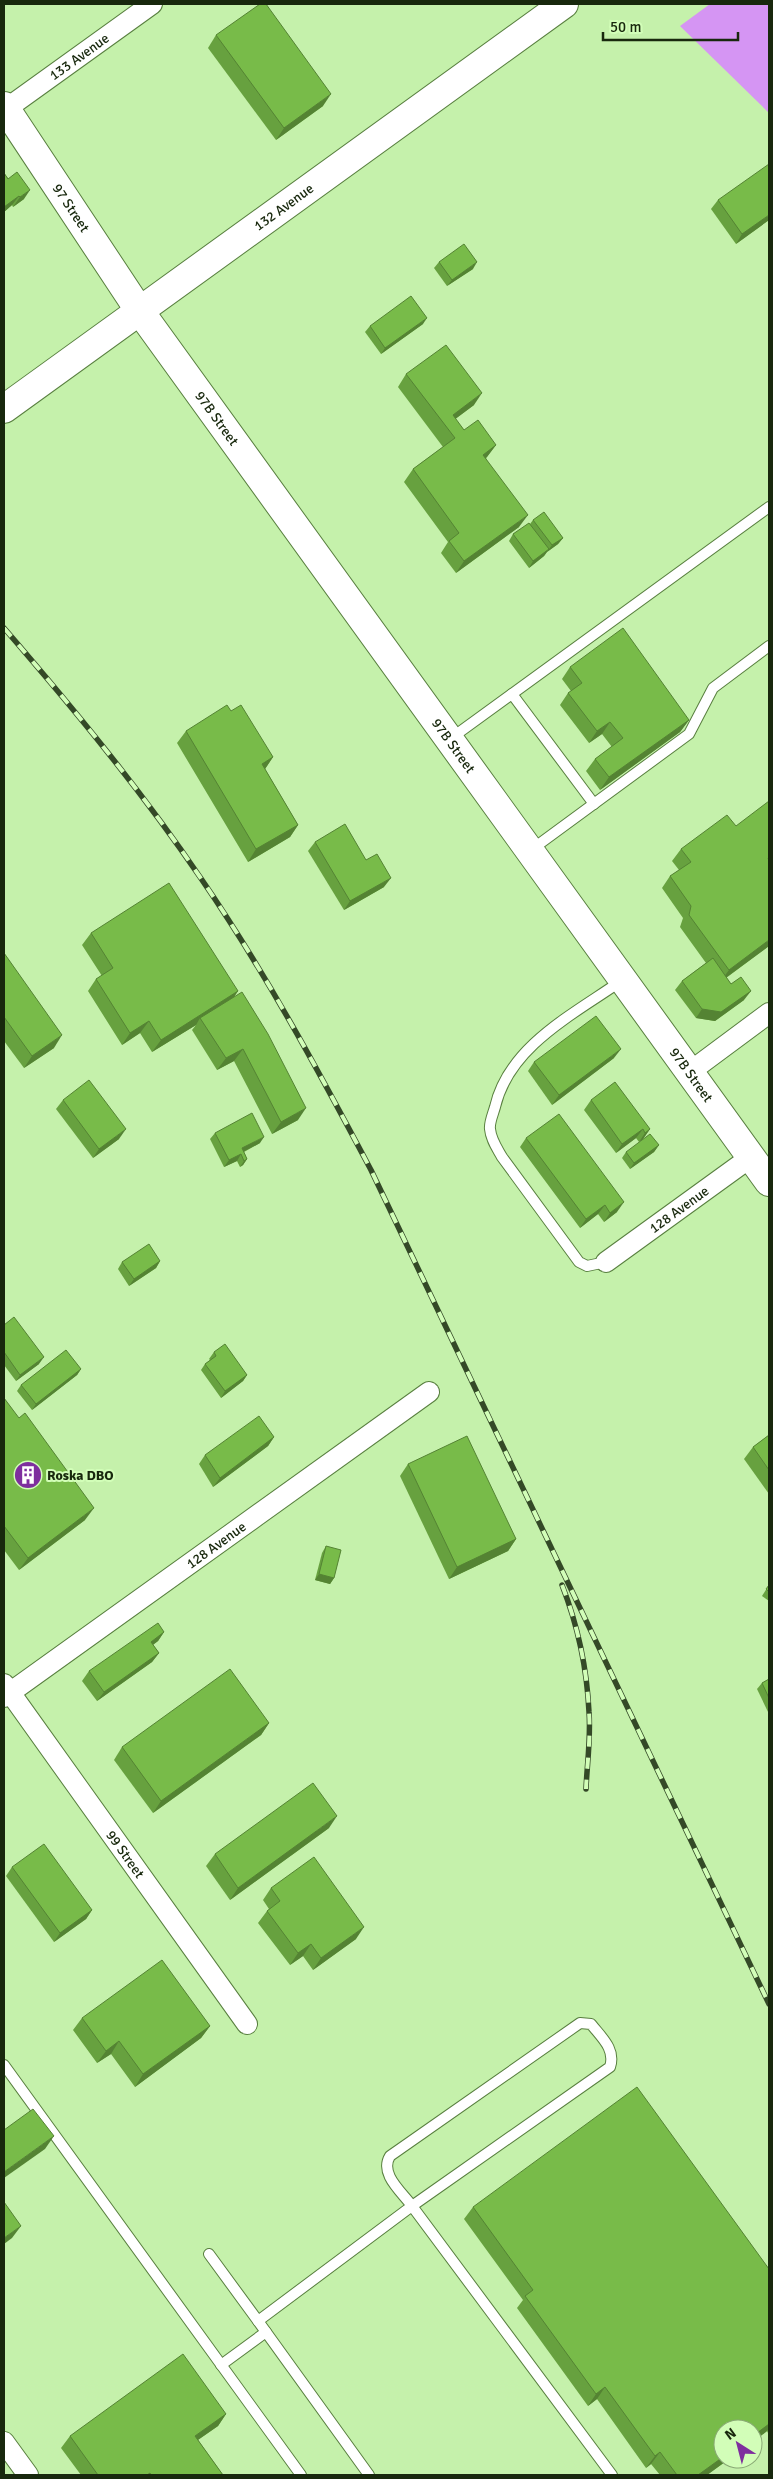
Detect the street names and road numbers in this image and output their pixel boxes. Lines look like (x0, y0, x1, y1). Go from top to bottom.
street label: 133 Avenue (46, 30, 113, 84)
street label: 132 Avenue (251, 180, 317, 235)
street label: 97 Street (49, 181, 93, 236)
street label: 97B Street (191, 388, 242, 449)
street label: 97B Street (428, 715, 479, 777)
street label: 97B Street (666, 1044, 717, 1106)
street label: 128 Avenue (646, 1182, 712, 1237)
street label: 128 Avenue (183, 1518, 250, 1572)
street label: 99 Street (102, 1827, 148, 1882)

